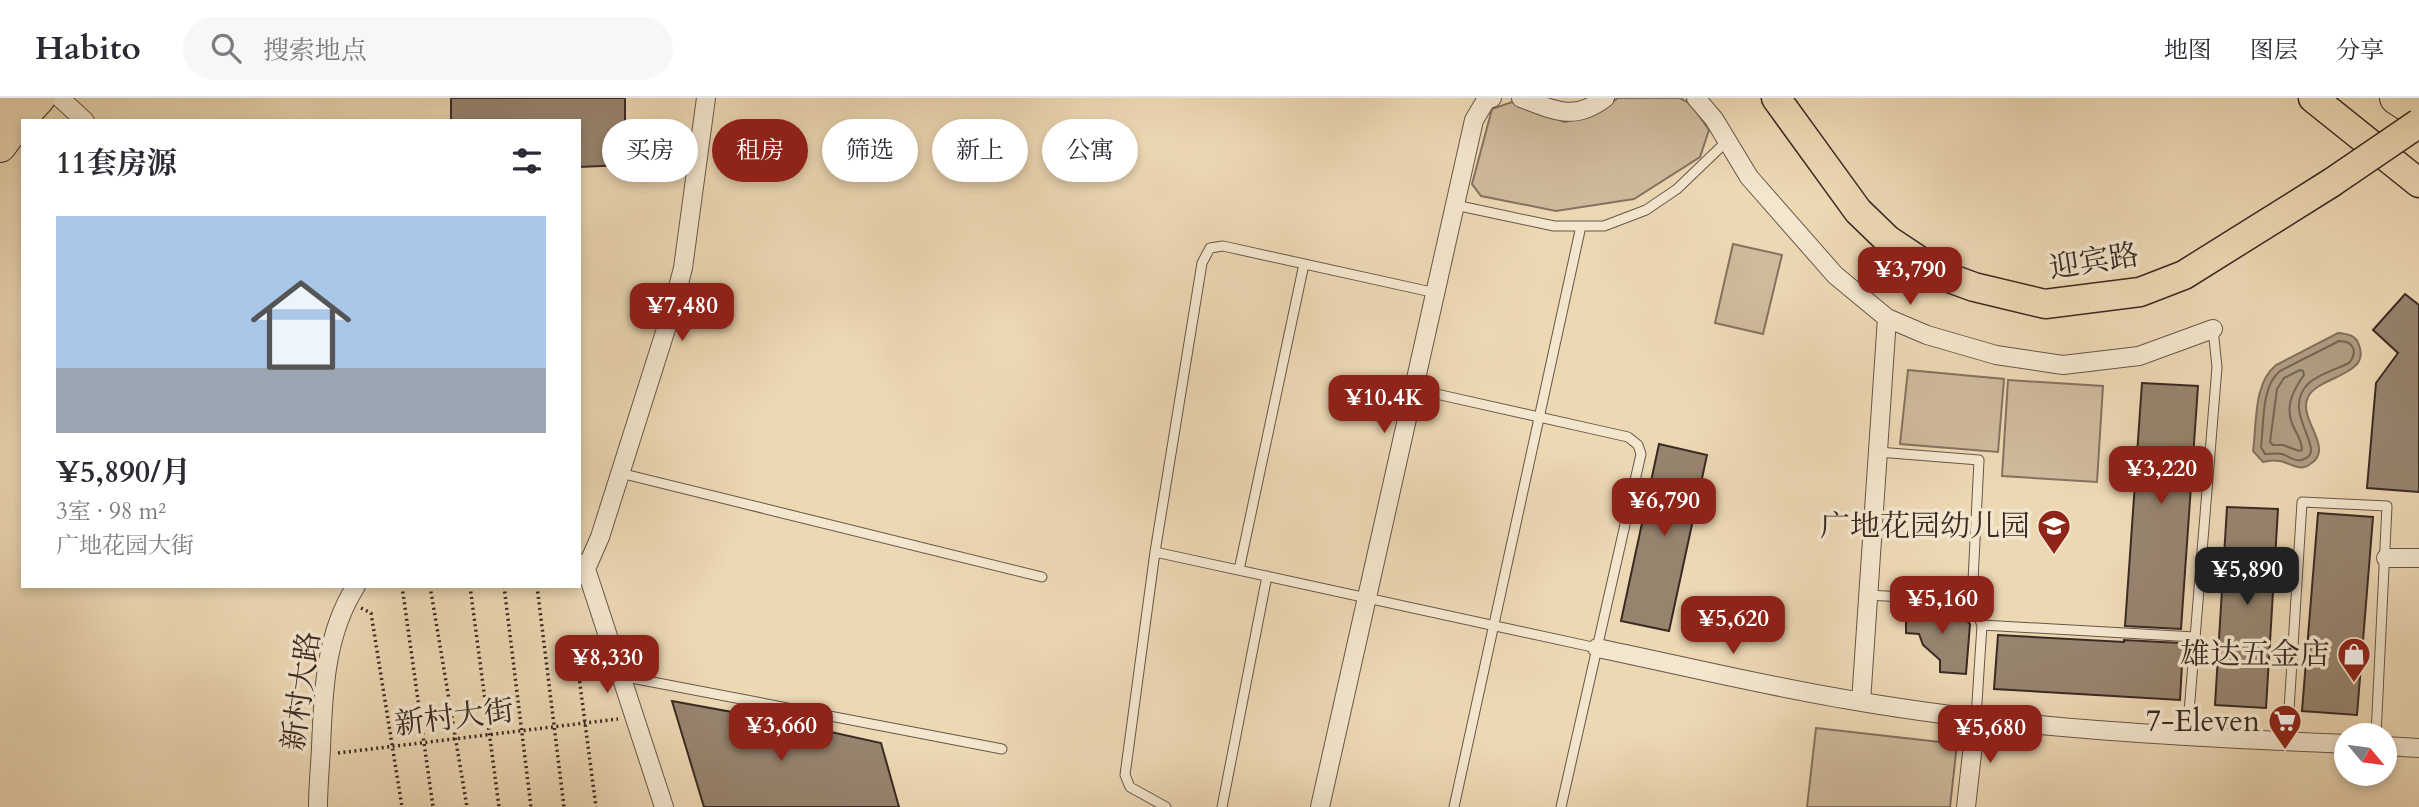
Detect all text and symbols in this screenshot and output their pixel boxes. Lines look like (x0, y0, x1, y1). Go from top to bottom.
search box (183, 17, 673, 80)
text: Habito (35, 26, 141, 71)
icon: search (207, 29, 245, 67)
text: 搜索地点 (263, 33, 367, 68)
text: 地图 (2164, 34, 2212, 67)
text: 图层 (2250, 34, 2298, 67)
text: 分享 (2336, 34, 2384, 67)
chip: 买房 (602, 119, 698, 182)
chip: 租房 (712, 119, 808, 182)
chip: 筛选 (822, 119, 918, 182)
chip: 新上 (932, 119, 1028, 182)
chip: 公寓 (1042, 119, 1138, 182)
icon: filters (508, 142, 546, 180)
text: 11套房源 (56, 143, 177, 184)
street label: 迎宾路 (2046, 234, 2142, 289)
pin: ¥3,790 (1853, 248, 1967, 307)
text: ¥3,790 (1874, 254, 1946, 285)
icon: home (238, 262, 364, 388)
pin: ¥7,480 (625, 284, 739, 343)
text: ¥7,480 (646, 290, 718, 321)
pin: ¥10.4K (1327, 376, 1441, 435)
text: ¥10.4K (1345, 382, 1424, 413)
pin: ¥3,220 (2104, 446, 2218, 506)
text: ¥5,890/月 (56, 452, 191, 493)
text: ¥3,220 (2125, 453, 2197, 484)
pin: ¥6,790 (1607, 478, 1721, 538)
text: ¥6,790 (1628, 485, 1700, 516)
text: 3室 · 98 m² (56, 496, 166, 527)
place label: 广地花园幼儿园 (1820, 506, 2030, 547)
school or university icon: 广地花园幼儿园 (2035, 507, 2073, 556)
text: 广地花园大街 (56, 530, 194, 561)
pin: ¥5,890 (2190, 547, 2304, 607)
text: ¥5,890 (2211, 554, 2283, 585)
pin: ¥5,160 (1885, 576, 1999, 636)
text: ¥5,160 (1906, 583, 1978, 614)
pin: ¥5,620 (1676, 596, 1790, 656)
text: ¥5,620 (1697, 603, 1769, 634)
street label: 新村大路 (273, 629, 330, 753)
place label: 雄达五金店 (2180, 634, 2330, 675)
shop icon: 雄达五金店 (2335, 635, 2373, 684)
pin: ¥8,330 (550, 636, 664, 695)
text: ¥8,330 (571, 642, 643, 673)
street label: 新村大街 (392, 690, 516, 745)
place label: 7-Eleven (2146, 701, 2260, 742)
supermarket icon: 7-Eleven (2266, 702, 2304, 751)
pin: ¥3,660 (724, 704, 838, 763)
pin: ¥5,680 (1933, 706, 2047, 765)
text: ¥3,660 (745, 710, 817, 741)
text: ¥5,680 (1954, 712, 2026, 743)
north arrow (2334, 723, 2398, 786)
map controls (2334, 723, 2397, 786)

